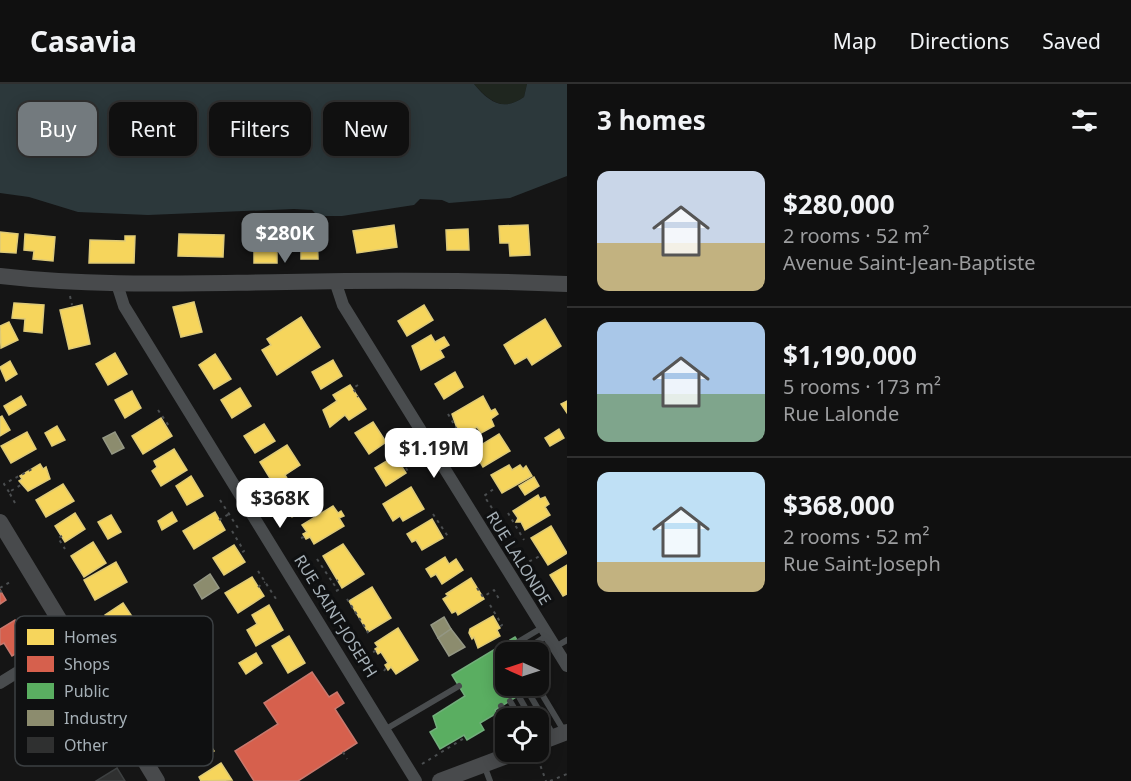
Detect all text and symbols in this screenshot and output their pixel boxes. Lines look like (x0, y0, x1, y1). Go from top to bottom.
text: Casavia (30, 22, 137, 60)
text: Map (833, 27, 877, 55)
text: Directions (910, 27, 1009, 55)
text: Saved (1042, 27, 1101, 55)
chip: Buy (18, 102, 97, 156)
chip: Rent (109, 102, 197, 156)
chip: Filters (209, 102, 311, 156)
chip: New (323, 102, 409, 156)
text: 3 homes (597, 102, 706, 138)
icon: filters (1068, 104, 1101, 137)
text: $280,000 (783, 186, 895, 222)
icon: home (645, 195, 717, 267)
pin: $280K (243, 213, 327, 264)
text: $280K (255, 219, 315, 246)
text: 2 rooms · 52 m² (783, 222, 930, 249)
text: Avenue Saint-Jean-Baptiste (783, 249, 1036, 276)
text: $1,190,000 (783, 337, 917, 373)
icon: home (645, 346, 717, 418)
text: 5 rooms · 173 m² (783, 373, 941, 400)
text: Rue Lalonde (783, 400, 899, 427)
pin: $1.19M (385, 428, 483, 479)
text: $1.19M (399, 434, 469, 461)
pin: $368K (238, 478, 322, 529)
text: $368K (250, 484, 310, 511)
text: $368,000 (783, 487, 895, 523)
icon: home (645, 496, 717, 568)
street label: RUE LALONDE (481, 507, 557, 609)
text: 2 rooms · 52 m² (783, 523, 930, 550)
street label: RUE SAINT-JOSEPH (289, 550, 383, 682)
text: Rue Saint-Joseph (783, 550, 941, 577)
legend (15, 616, 213, 766)
text: Homes (64, 626, 117, 648)
north arrow (495, 642, 549, 696)
map controls (495, 642, 549, 762)
text: Shops (64, 653, 110, 675)
text: Public (64, 680, 110, 702)
text: Industry (64, 707, 128, 729)
button: locate (495, 708, 549, 762)
text: Other (64, 734, 108, 756)

